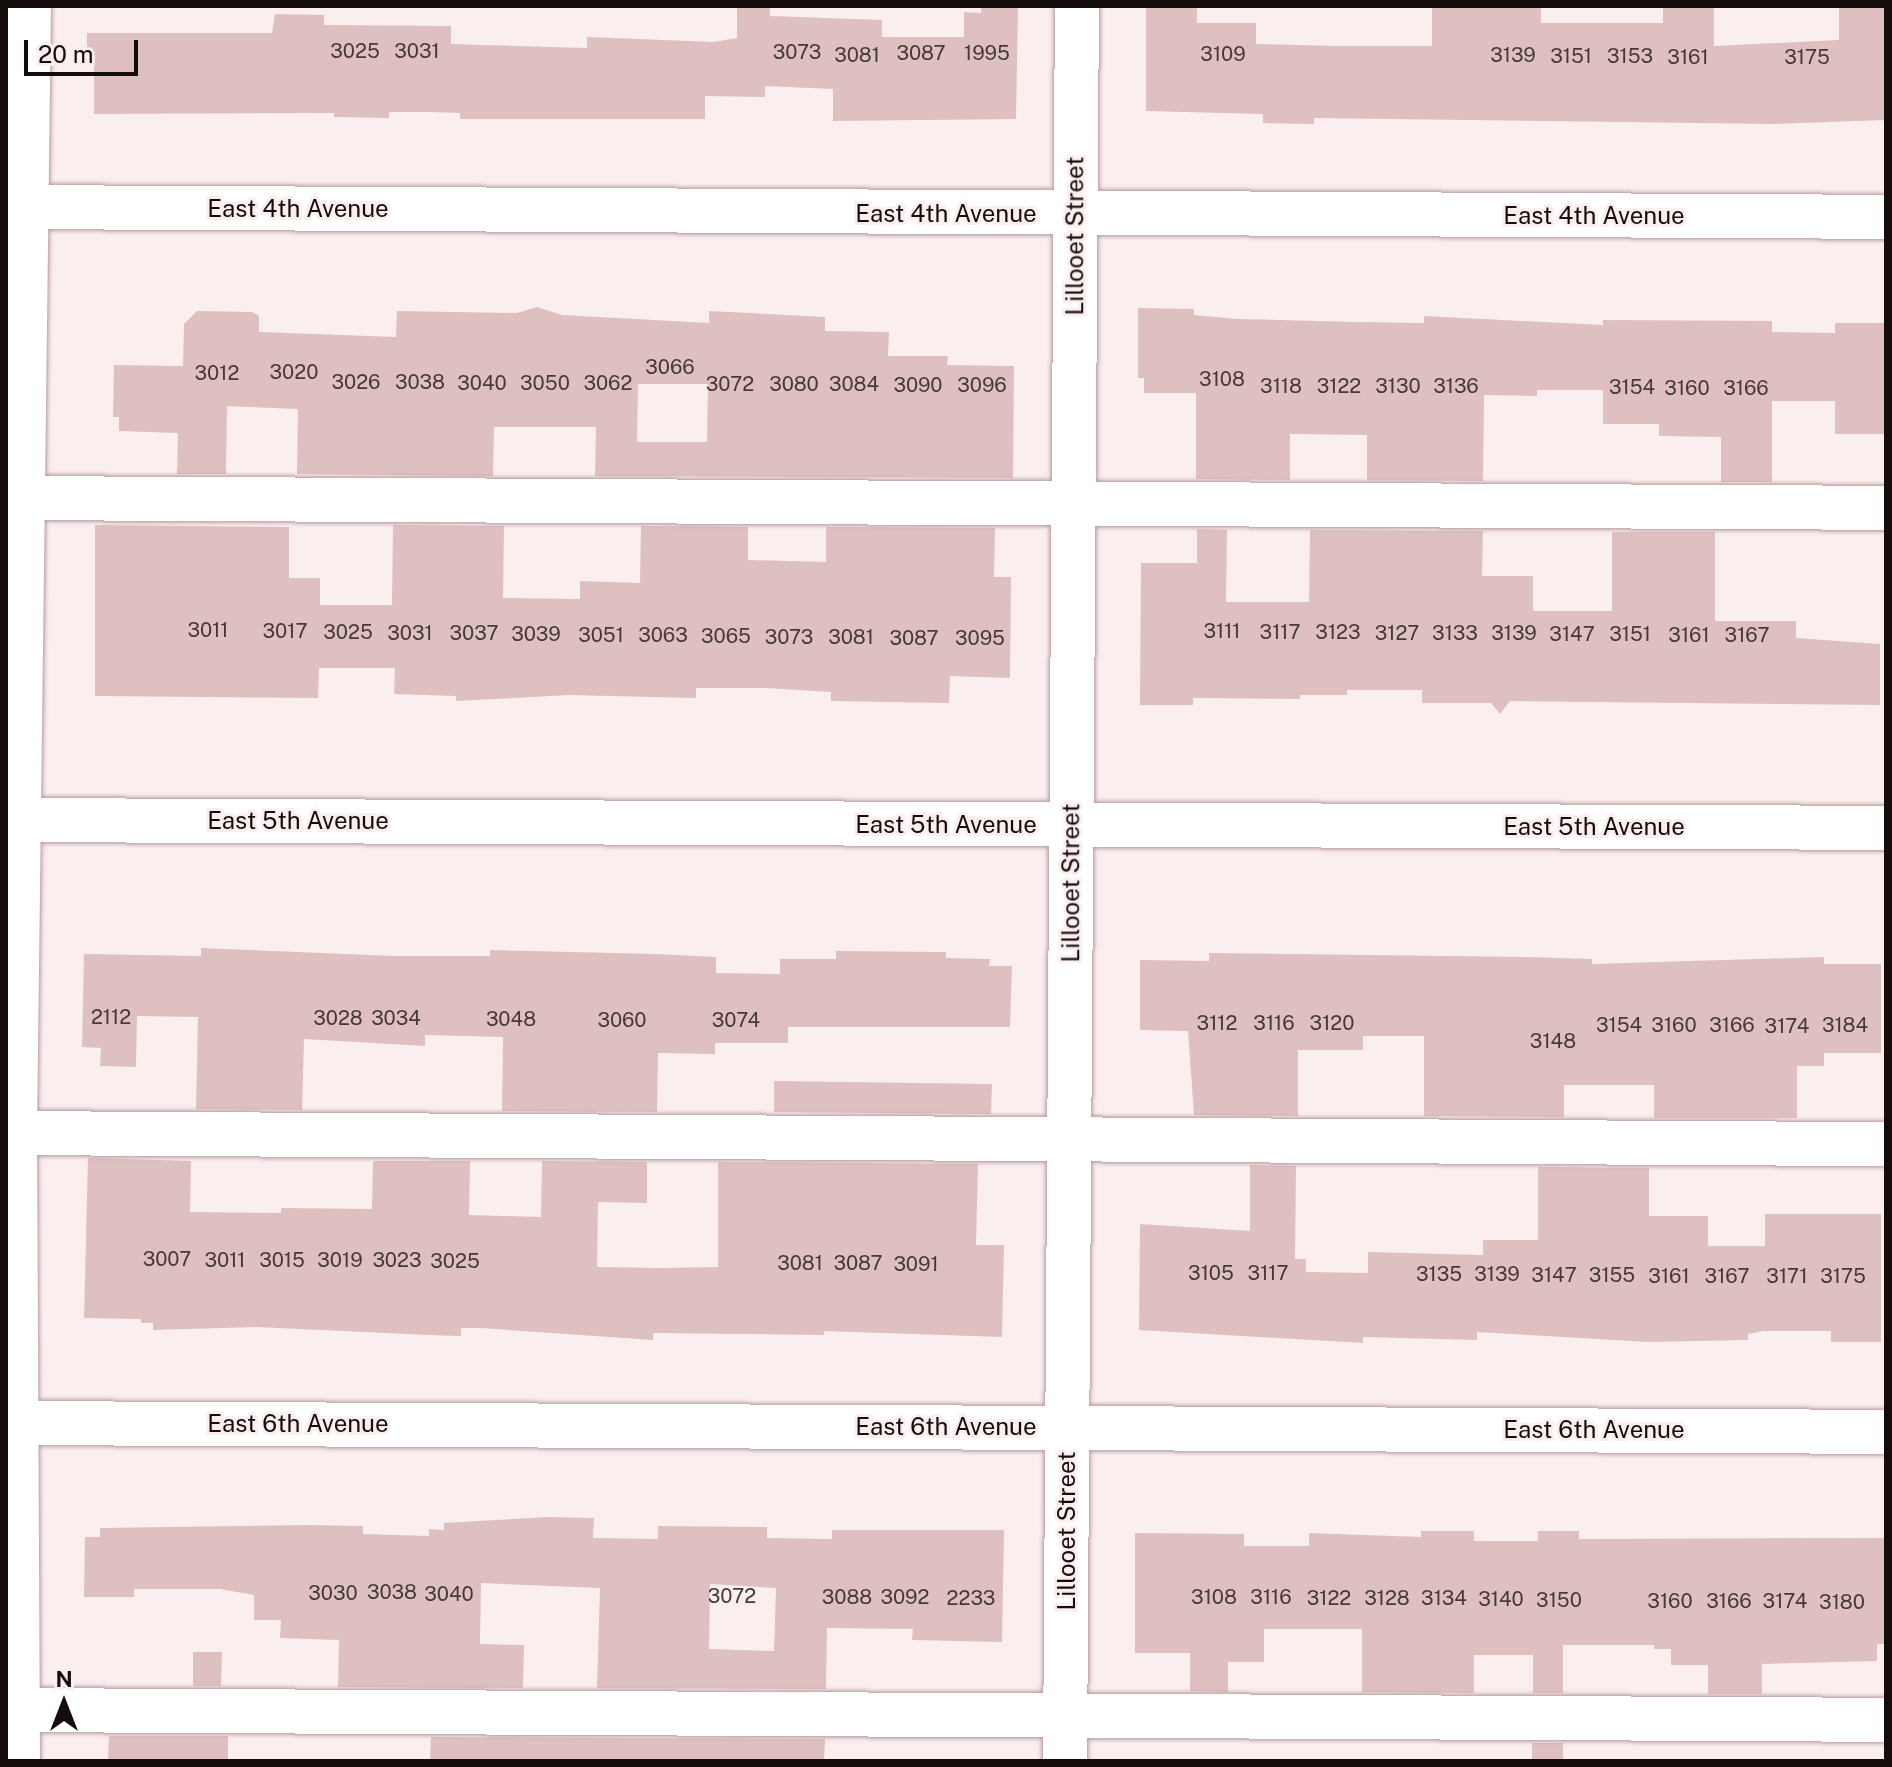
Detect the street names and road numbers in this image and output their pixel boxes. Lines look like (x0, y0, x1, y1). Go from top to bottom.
street label: Lillooet Street (1061, 157, 1089, 315)
street label: East 4th Avenue (207, 195, 389, 223)
street label: East 4th Avenue (855, 200, 1037, 228)
street label: East 4th Avenue (1503, 202, 1685, 230)
street label: Lillooet Street (1057, 804, 1085, 962)
street label: East 5th Avenue (207, 807, 389, 835)
street label: East 5th Avenue (855, 811, 1037, 839)
street label: East 5th Avenue (1503, 813, 1685, 841)
street label: East 6th Avenue (207, 1410, 389, 1438)
street label: East 6th Avenue (855, 1413, 1037, 1441)
street label: East 6th Avenue (1503, 1416, 1685, 1444)
street label: Lillooet Street (1053, 1452, 1081, 1610)

